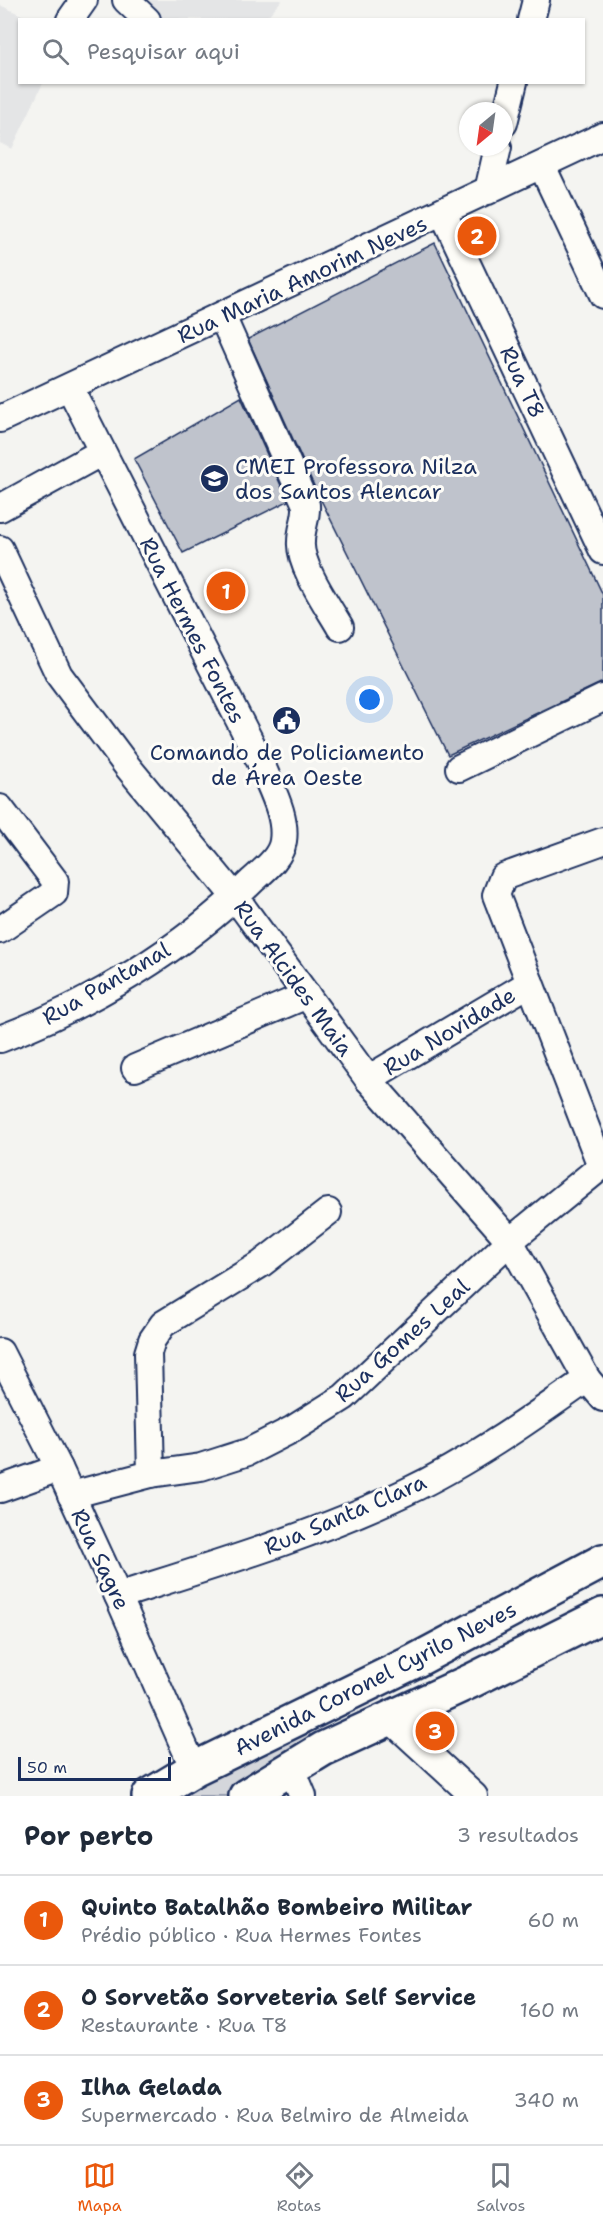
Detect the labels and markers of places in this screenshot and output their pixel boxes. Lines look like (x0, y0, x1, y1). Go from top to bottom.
pin: 2 (458, 214, 496, 258)
place label: CMEI Professora Nilza dos Santos Alencar (235, 452, 477, 506)
school or university icon: CMEI Professora Nilza dos Santos Alencar (198, 463, 230, 495)
pin: 1 (206, 568, 246, 614)
public building icon: Comando de Policiamento de Área Oeste (271, 704, 303, 736)
place label: Comando de Policiamento de Área Oeste (150, 738, 424, 792)
pin: 3 (416, 1708, 454, 1754)

